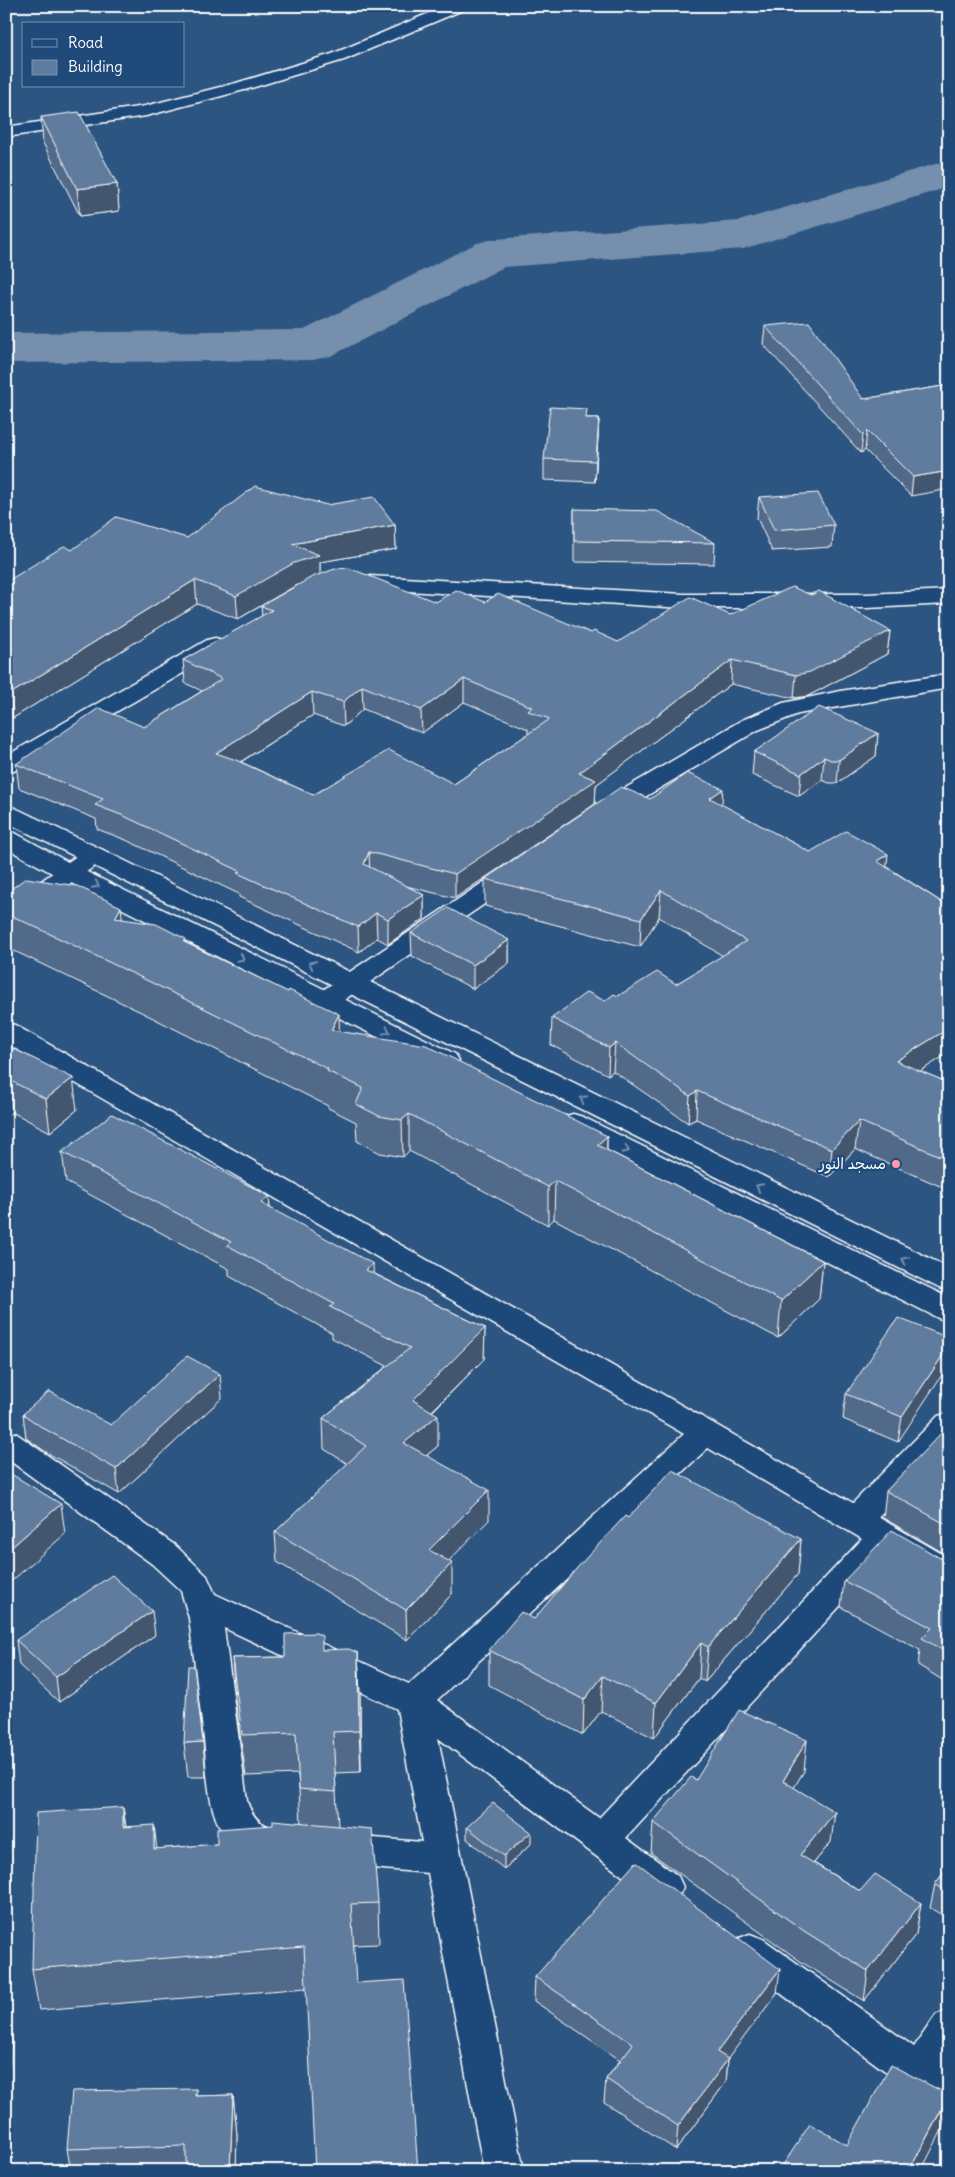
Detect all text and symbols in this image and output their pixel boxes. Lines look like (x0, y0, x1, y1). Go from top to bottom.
legend (22, 22, 185, 88)
text: Road (68, 33, 103, 52)
text: Building (68, 57, 123, 76)
one-way arrow (91, 879, 100, 890)
one-way arrow (236, 952, 245, 962)
one-way arrow (308, 960, 317, 970)
one-way arrow (381, 1025, 390, 1035)
one-way arrow (579, 1095, 588, 1105)
one-way arrow (621, 1144, 630, 1154)
place label: مسجد النور (818, 1154, 886, 1174)
marker: مسجد النور (890, 1158, 902, 1170)
one-way arrow (756, 1184, 765, 1194)
one-way arrow (901, 1255, 910, 1266)

